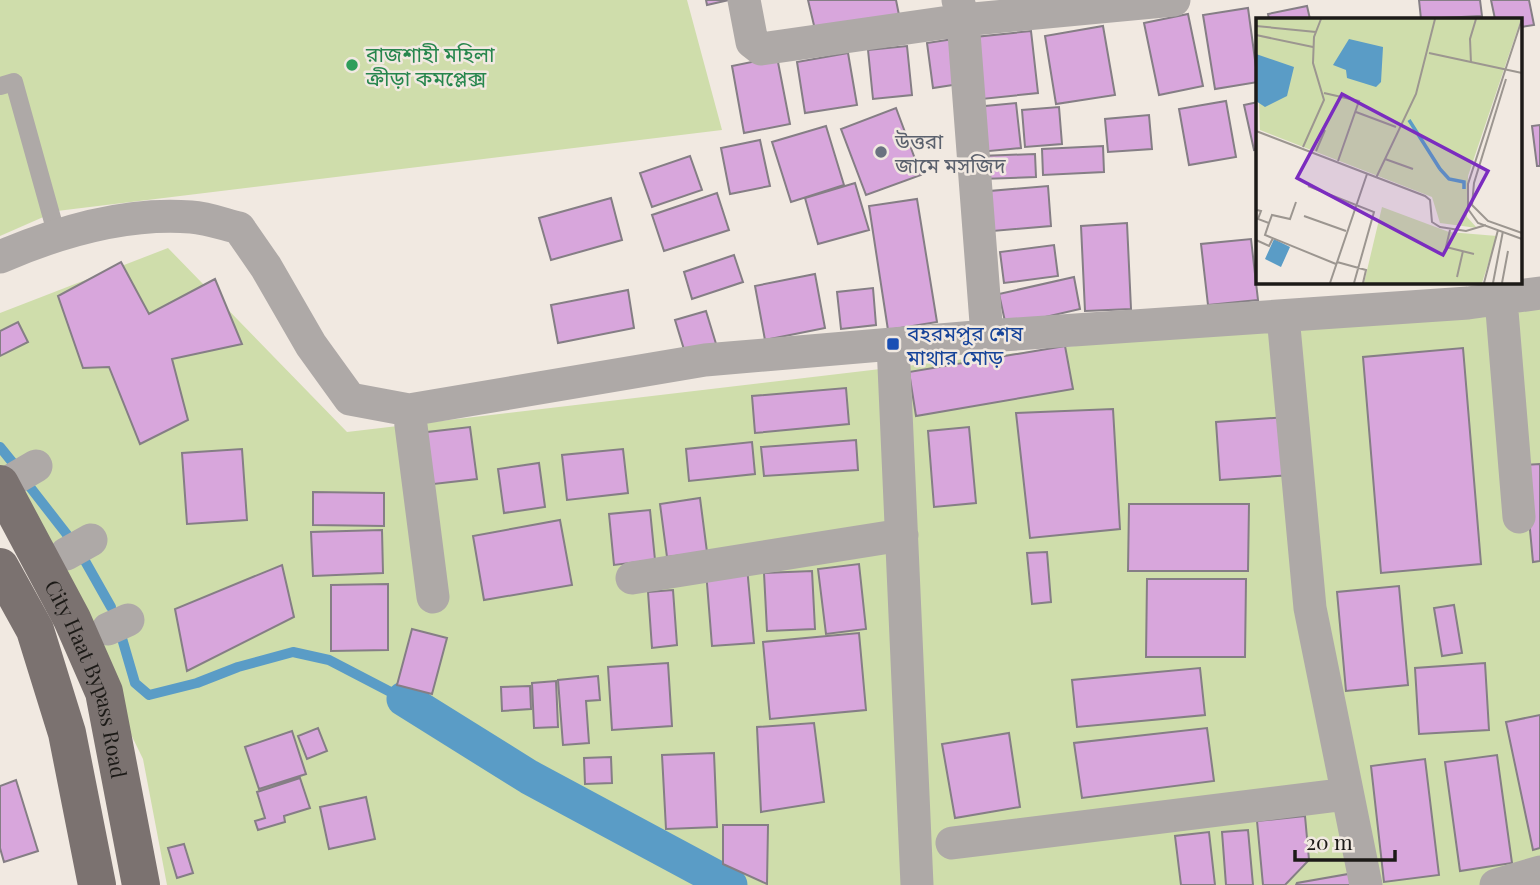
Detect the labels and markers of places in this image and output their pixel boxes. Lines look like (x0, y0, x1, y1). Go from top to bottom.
place label: রাজশাহী মহিলা ক্রীড়া কমপ্লেক্স (365, 39, 495, 91)
marker: রাজশাহী মহিলা ক্রীড়া কমপ্লেক্স (344, 57, 360, 73)
place label: উত্তরা জামে মসজিদ (894, 126, 1006, 178)
marker: উত্তরা জামে মসজিদ (873, 144, 889, 160)
place label: বহরমপুর শেষ মাথার মোড় (906, 318, 1024, 370)
marker: বহরমপুর শেষ মাথার মোড় (885, 336, 901, 352)

